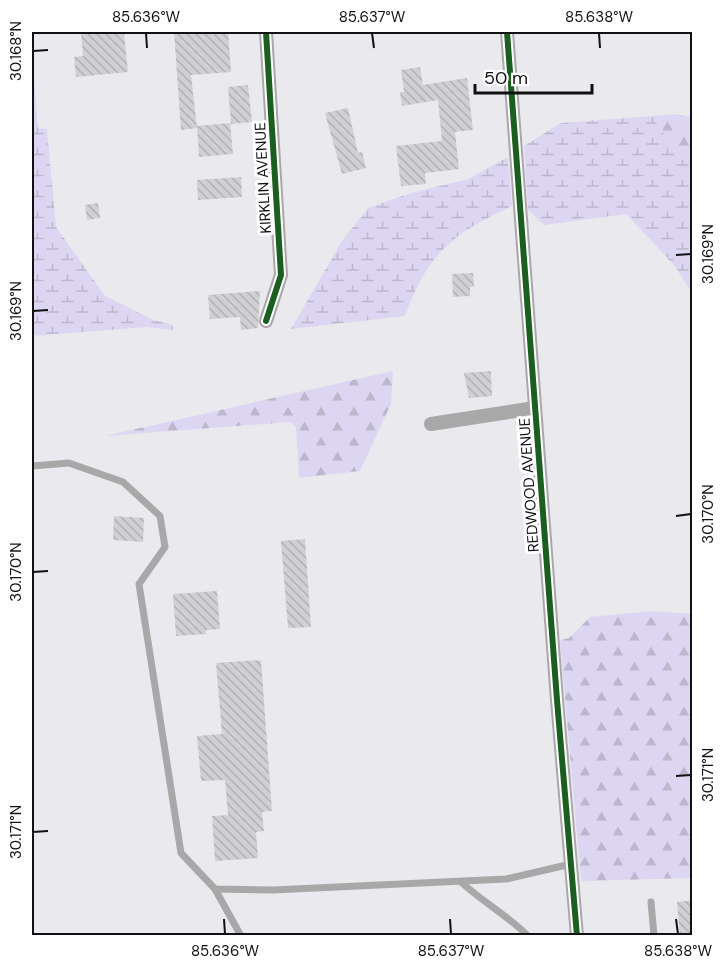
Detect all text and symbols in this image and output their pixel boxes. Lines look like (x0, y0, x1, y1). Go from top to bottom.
text: 85.636°W (112, 7, 181, 27)
text: 85.637°W (339, 7, 406, 27)
text: 85.638°W (565, 7, 633, 27)
text: 30.168°N (6, 21, 26, 81)
scale bar (475, 57, 592, 95)
text: 50 m (484, 66, 528, 90)
street label: KIRKLIN AVENUE (250, 122, 276, 234)
text: 30.169°N (698, 224, 718, 284)
text: 30.169°N (6, 281, 26, 341)
street label: REDWOOD AVENUE (514, 417, 544, 553)
text: 30.170°N (698, 484, 718, 544)
text: 30.170°N (6, 542, 26, 602)
text: 30.171°N (698, 748, 718, 802)
text: 30.171°N (6, 805, 26, 859)
text: 85.636°W (191, 941, 260, 961)
text: 85.637°W (418, 941, 485, 961)
text: 85.638°W (644, 941, 712, 961)

